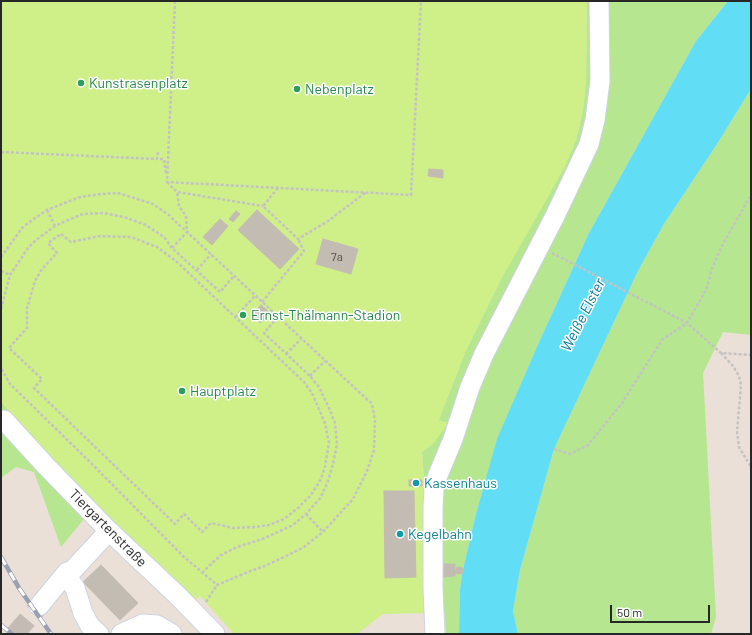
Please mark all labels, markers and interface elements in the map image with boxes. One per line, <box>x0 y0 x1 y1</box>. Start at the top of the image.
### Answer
place label: Kunstrasenplatz <box>89 75 188 91</box>
marker: Kunstrasenplatz <box>76 78 86 88</box>
place label: Nebenplatz <box>305 81 374 97</box>
marker: Nebenplatz <box>292 84 302 94</box>
house number: 7a <box>331 250 343 264</box>
water label: Weiße Elster <box>557 275 609 355</box>
place label: Ernst-Thälmann-Stadion <box>251 307 400 323</box>
marker: Ernst-Thälmann-Stadion <box>238 310 248 320</box>
place label: Hauptplatz <box>190 383 256 399</box>
marker: Hauptplatz <box>177 386 187 396</box>
place label: Kassenhaus <box>424 475 497 491</box>
marker: Kassenhaus <box>411 478 421 488</box>
street label: Tiergartenstraße <box>66 486 150 570</box>
place label: Kegelbahn <box>408 526 472 542</box>
marker: Kegelbahn <box>395 529 405 539</box>
scale bar <box>612 597 712 623</box>
text: 50 m <box>617 605 642 619</box>

